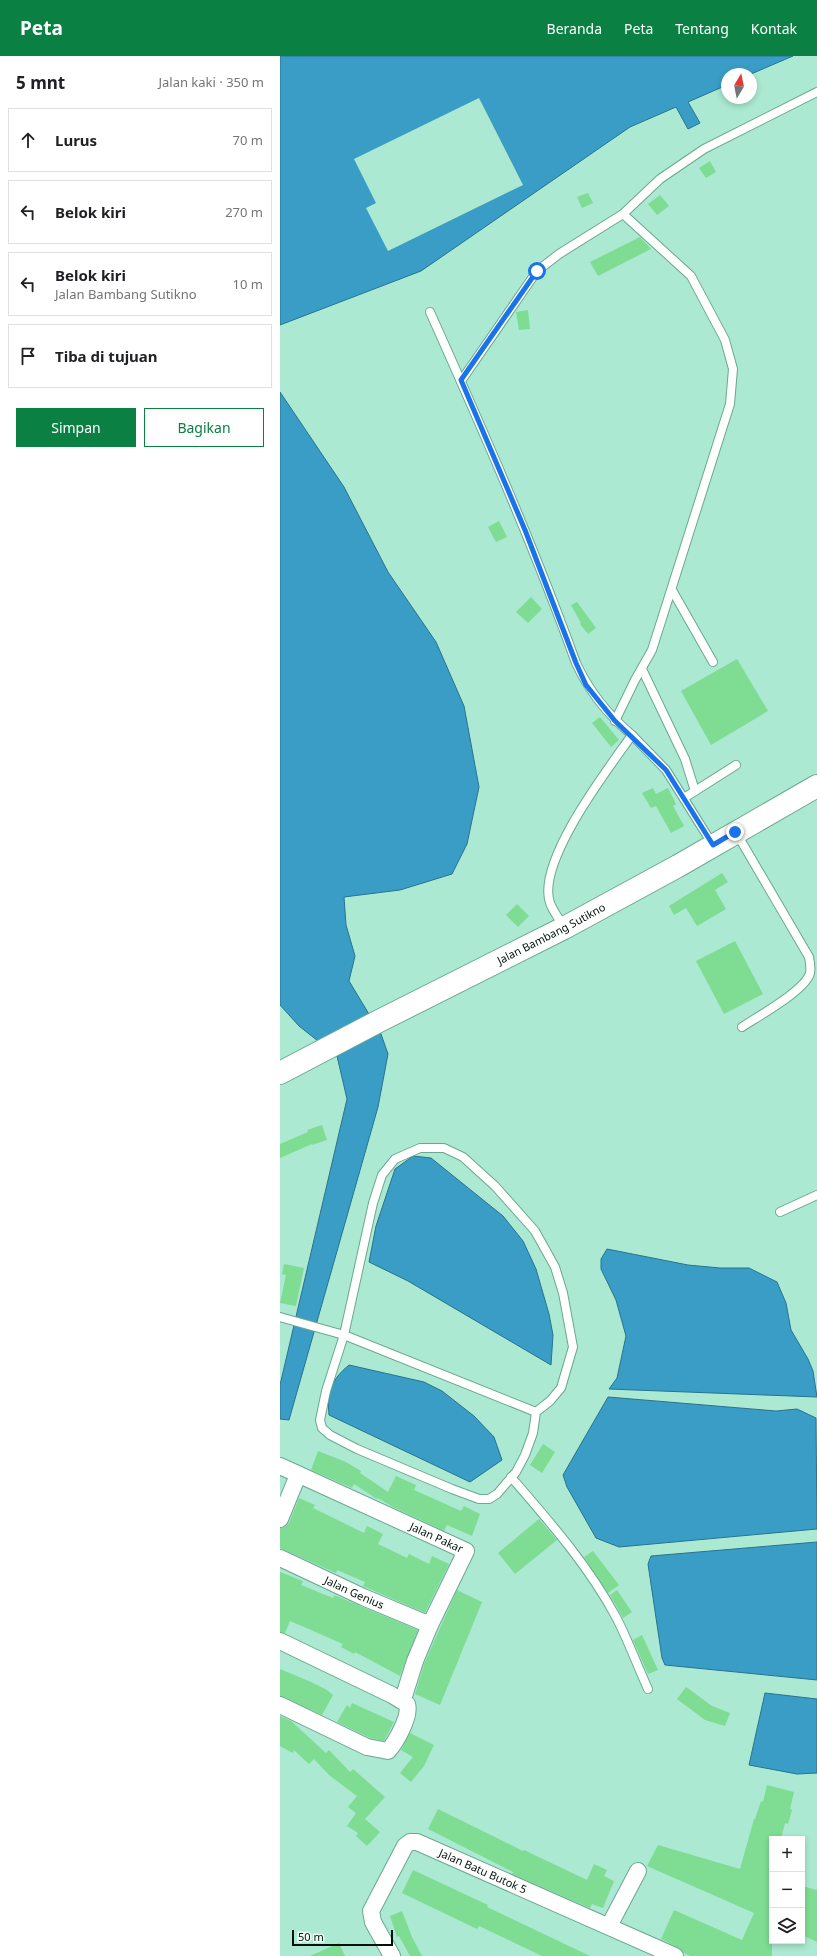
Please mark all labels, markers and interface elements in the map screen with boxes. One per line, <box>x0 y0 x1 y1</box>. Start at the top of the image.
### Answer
text: Peta <box>20 15 63 41</box>
text: Beranda <box>547 19 602 38</box>
text: Peta <box>624 19 653 38</box>
text: Tentang <box>675 19 729 38</box>
text: Kontak <box>751 19 797 38</box>
north arrow <box>721 68 757 104</box>
text: 5 mnt <box>16 71 65 94</box>
text: Jalan kaki · 350 m <box>158 73 264 91</box>
icon: ahead <box>17 129 39 151</box>
text: Lurus <box>55 130 97 150</box>
text: 70 m <box>233 131 263 149</box>
icon: left <box>17 201 39 223</box>
text: Belok kiri <box>55 202 126 222</box>
text: 270 m <box>225 203 263 221</box>
route start <box>528 262 546 280</box>
text: Belok kiri <box>55 265 126 285</box>
icon: left <box>17 273 39 295</box>
text: 10 m <box>233 275 263 293</box>
text: Jalan Bambang Sutikno <box>55 285 197 303</box>
icon: arrive <box>17 345 39 367</box>
text: Tiba di tujuan <box>55 346 158 366</box>
button: Simpan <box>16 408 136 447</box>
button: Bagikan <box>144 408 264 447</box>
route end <box>726 823 744 841</box>
street label: Jalan Bambang Sutikno <box>494 899 608 968</box>
street label: Jalan Pakar <box>407 1518 466 1556</box>
street label: Jalan Genius <box>321 1572 387 1612</box>
map controls <box>769 1836 805 1944</box>
button: + <box>769 1836 805 1872</box>
street label: Jalan Batu Butok 5 <box>436 1844 529 1897</box>
button: − <box>769 1872 805 1908</box>
button: layers <box>769 1908 805 1944</box>
scale bar <box>292 1928 393 1947</box>
text: 50 m <box>298 1929 324 1944</box>

